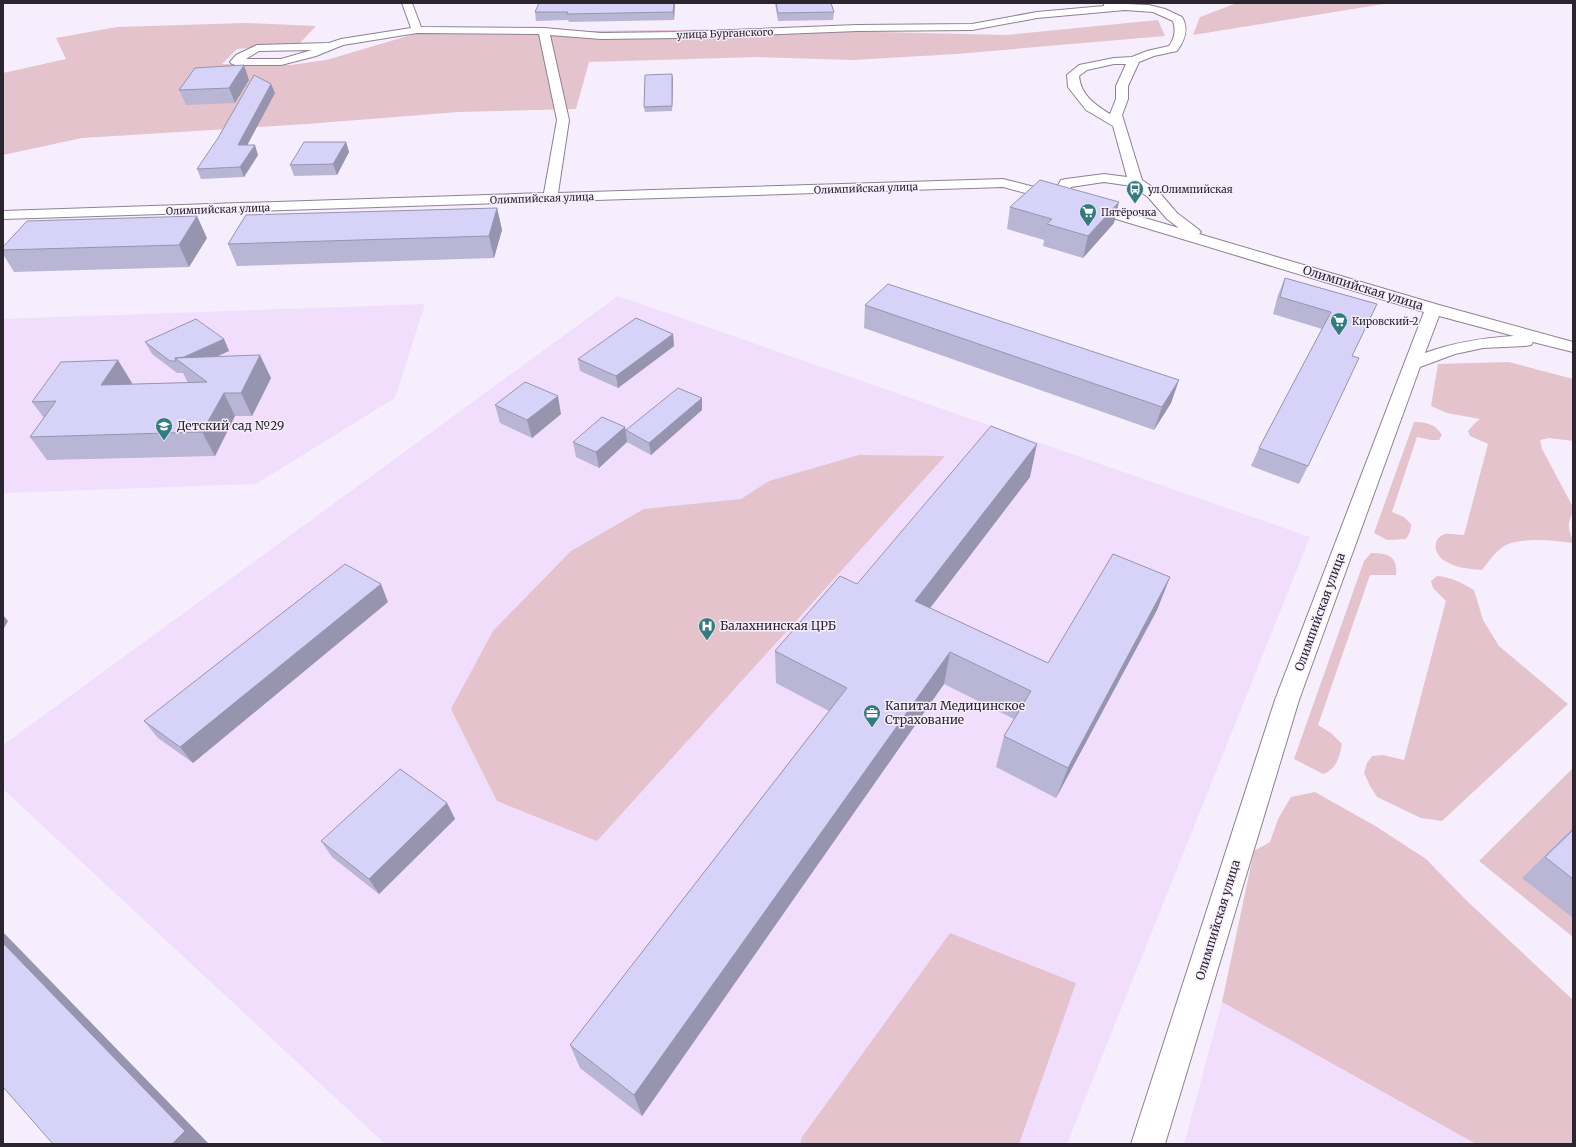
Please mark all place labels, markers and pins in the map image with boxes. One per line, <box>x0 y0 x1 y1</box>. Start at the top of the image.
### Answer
bus stop icon: ул.Олимпийская <box>1125 179 1145 204</box>
place label: ул.Олимпийская <box>1148 183 1233 196</box>
supermarket icon: Пятёрочка <box>1078 202 1098 227</box>
place label: Пятёрочка <box>1101 206 1157 219</box>
supermarket icon: Кировский-2 <box>1329 311 1349 336</box>
place label: Кировский-2 <box>1352 315 1419 328</box>
school or university icon: Детский сад №29 <box>154 416 174 441</box>
place label: Детский сад №29 <box>177 418 284 433</box>
hospital icon: Балахнинская ЦРБ <box>697 616 717 641</box>
place label: Балахнинская ЦРБ <box>720 618 836 633</box>
place label: Капитал Медицинское Страхование <box>885 698 1025 727</box>
office icon: Капитал Медицинское Страхование <box>862 703 882 728</box>

